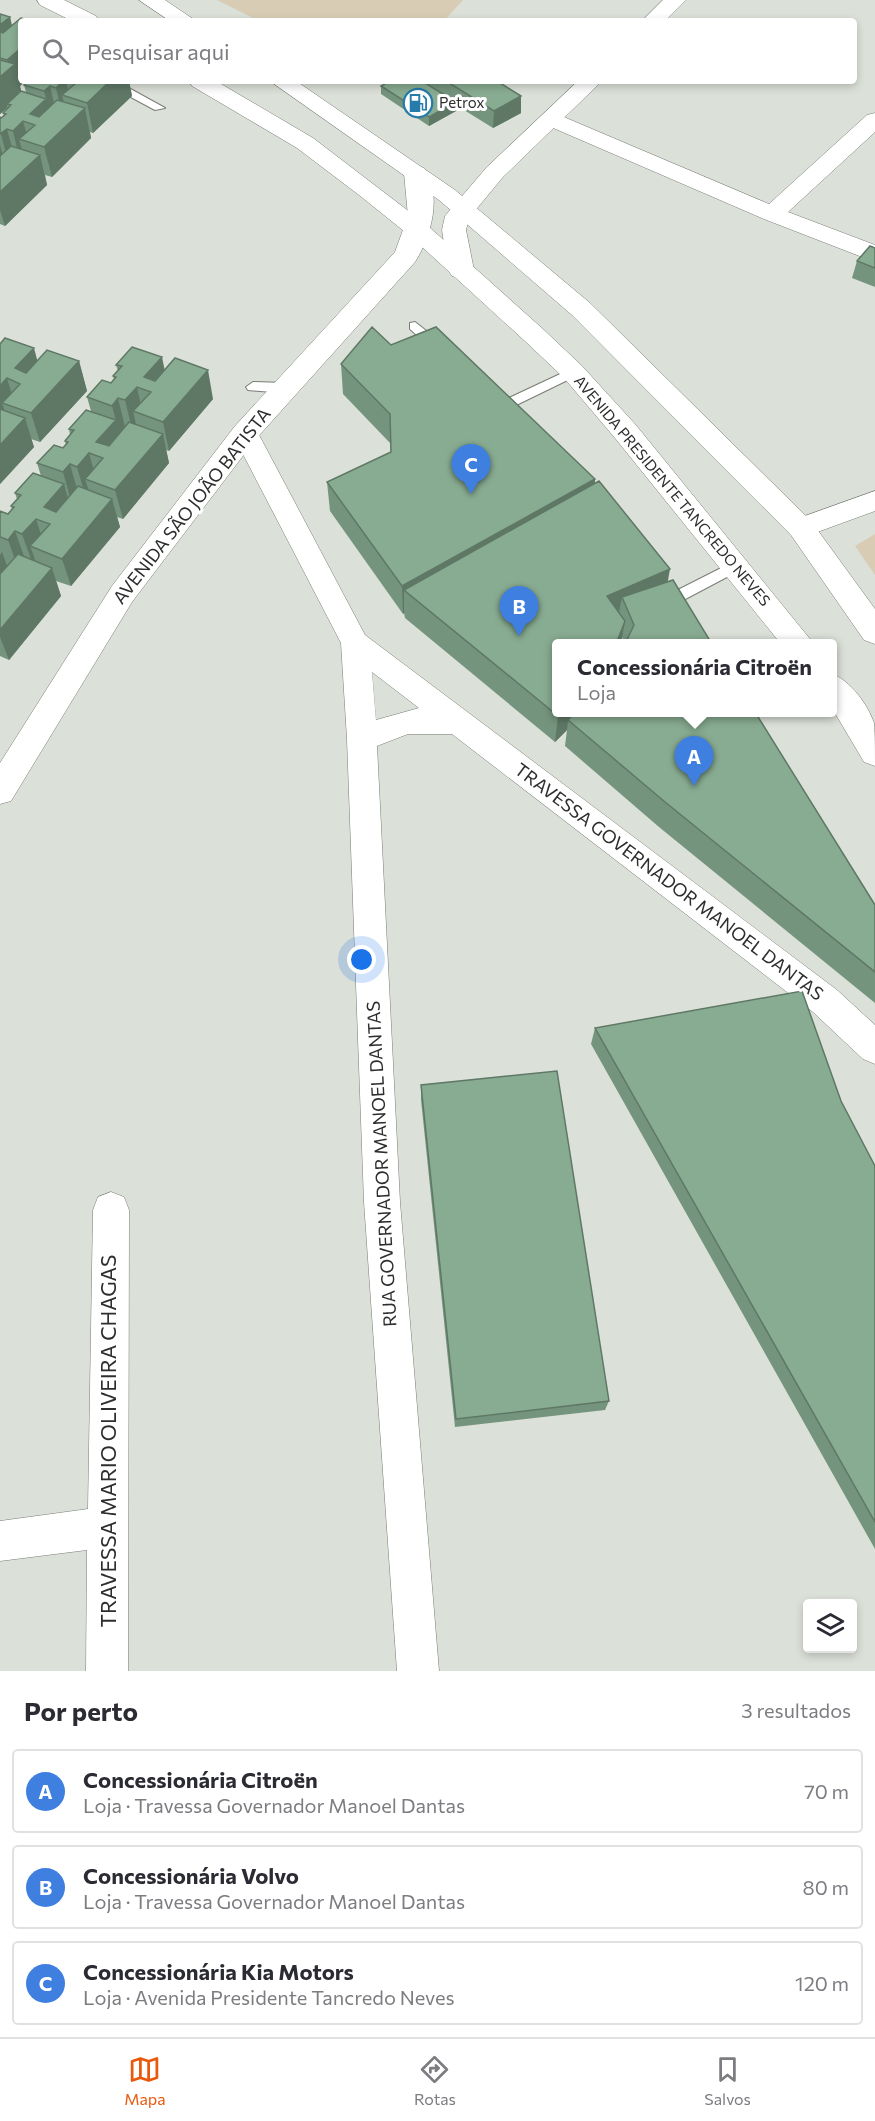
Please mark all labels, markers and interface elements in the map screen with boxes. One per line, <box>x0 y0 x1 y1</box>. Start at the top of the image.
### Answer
search box <box>18 18 857 84</box>
icon: search <box>39 35 72 68</box>
text: Pesquisar aqui <box>87 38 230 65</box>
fuel station icon: Petrox <box>402 87 434 119</box>
place label: Petrox <box>439 93 484 111</box>
street label: AVENIDA PRESIDENTE TANCREDO NEVES <box>571 371 775 609</box>
street label: AVENIDA SÃO JOÃO BATISTA <box>108 403 275 608</box>
pin: C <box>452 444 490 494</box>
pin: B <box>500 586 538 636</box>
popup <box>552 639 837 717</box>
text: Concessionária Citroën <box>577 653 812 680</box>
text: Loja <box>577 680 616 704</box>
pin: A <box>674 736 714 786</box>
street label: TRAVESSA GOVERNADOR MANOEL DANTAS <box>511 758 828 1005</box>
your location <box>347 945 376 974</box>
street label: RUA GOVERNADOR MANOEL DANTAS <box>361 1001 401 1328</box>
street label: TRAVESSA MARIO OLIVEIRA CHAGAS <box>95 1255 120 1627</box>
map controls <box>803 1599 857 1653</box>
button: layers <box>803 1599 857 1653</box>
text: Por perto <box>24 1695 138 1726</box>
text: 3 resultados <box>741 1698 851 1722</box>
text: Concessionária Citroën <box>83 1766 318 1793</box>
text: A <box>38 1779 53 1803</box>
text: 70 m <box>804 1779 849 1803</box>
text: Loja · Travessa Governador Manoel Dantas <box>83 1793 465 1817</box>
text: Concessionária Volvo <box>83 1862 299 1889</box>
text: B <box>39 1875 52 1899</box>
text: 80 m <box>803 1875 849 1899</box>
text: Loja · Travessa Governador Manoel Dantas <box>83 1889 465 1913</box>
text: Concessionária Kia Motors <box>83 1958 354 1985</box>
text: C <box>39 1971 52 1995</box>
text: 120 m <box>795 1971 849 1995</box>
text: Loja · Avenida Presidente Tancredo Neves <box>83 1985 455 2009</box>
tab: Mapa <box>124 2053 166 2108</box>
tab: Rotas <box>414 2053 456 2108</box>
tab: Salvos <box>704 2053 751 2108</box>

